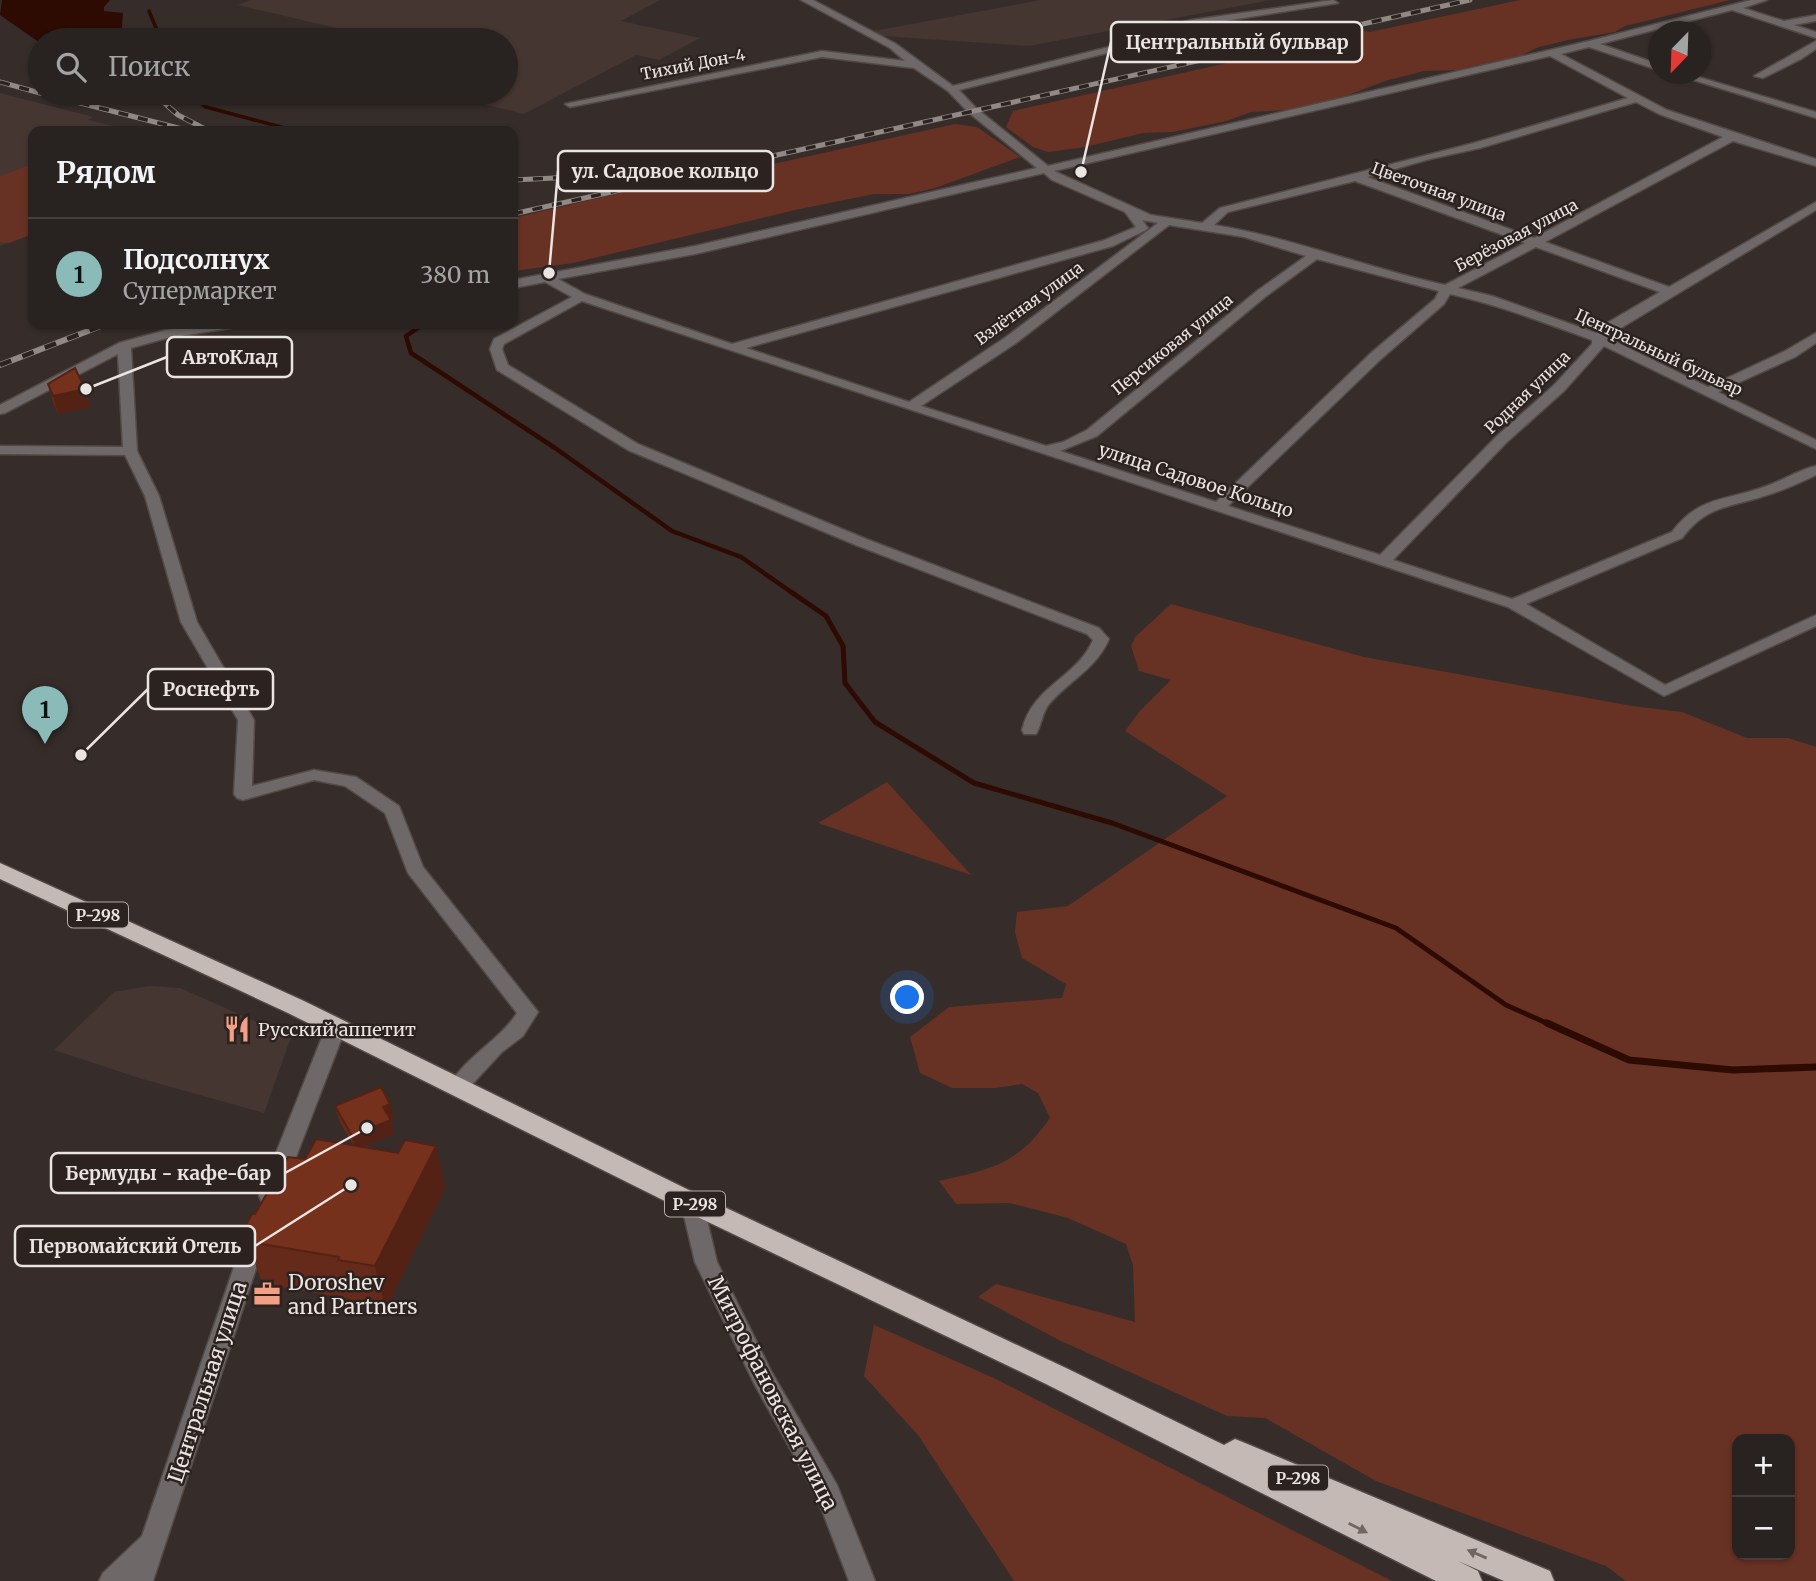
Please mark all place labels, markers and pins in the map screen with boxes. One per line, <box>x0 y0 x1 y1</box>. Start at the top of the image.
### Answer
callout: Центральный бульвар <box>1111 22 1362 62</box>
callout: ул. Садовое кольцо <box>558 151 773 191</box>
callout: АвтоКлад <box>167 337 292 377</box>
callout: Роснефть <box>148 669 273 709</box>
pin: 1 <box>22 686 68 744</box>
restaurant icon: Русский аппетит <box>222 1014 252 1044</box>
place label: Русский аппетит <box>258 1018 416 1041</box>
callout: Бермуды - кафе-бар <box>51 1153 285 1193</box>
callout: Первомайский Отель <box>15 1226 255 1266</box>
place label: Doroshev and Partners <box>288 1269 418 1320</box>
office icon: Doroshev and Partners <box>252 1279 282 1309</box>

